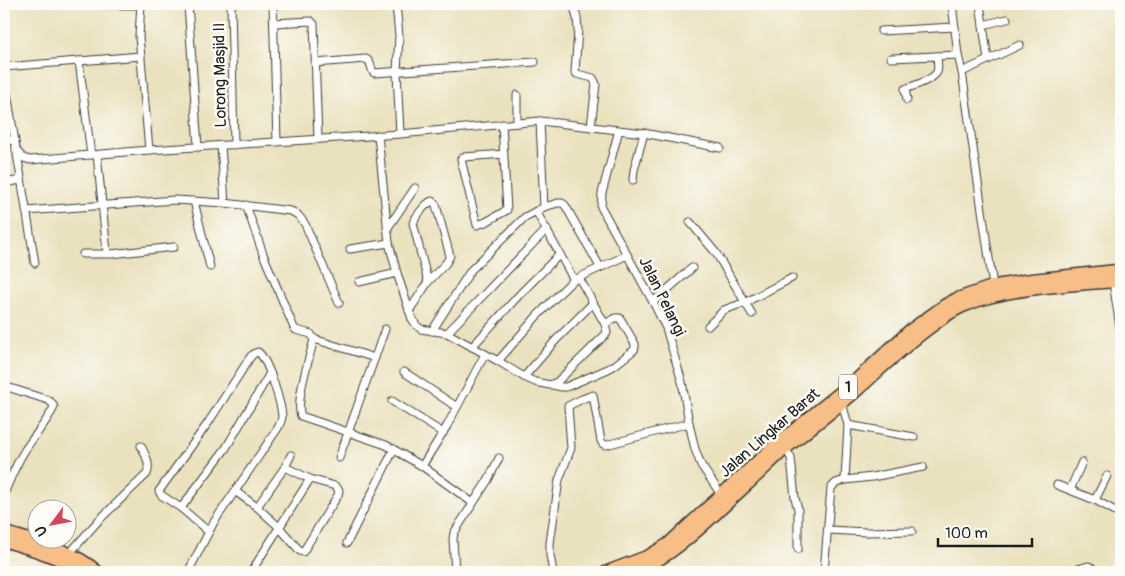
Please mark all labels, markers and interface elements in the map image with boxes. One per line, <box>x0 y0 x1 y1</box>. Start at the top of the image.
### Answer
street label: Lorong Masjid II <box>209 22 231 128</box>
street label: Jalan Pelangi <box>634 253 690 340</box>
road number: 1 <box>839 374 857 400</box>
street label: Jalan Lingkar Barat <box>715 383 824 482</box>
north arrow <box>28 498 78 548</box>
scale bar <box>938 516 1031 548</box>
text: U <box>32 522 51 539</box>
text: 100 m <box>945 524 988 543</box>

